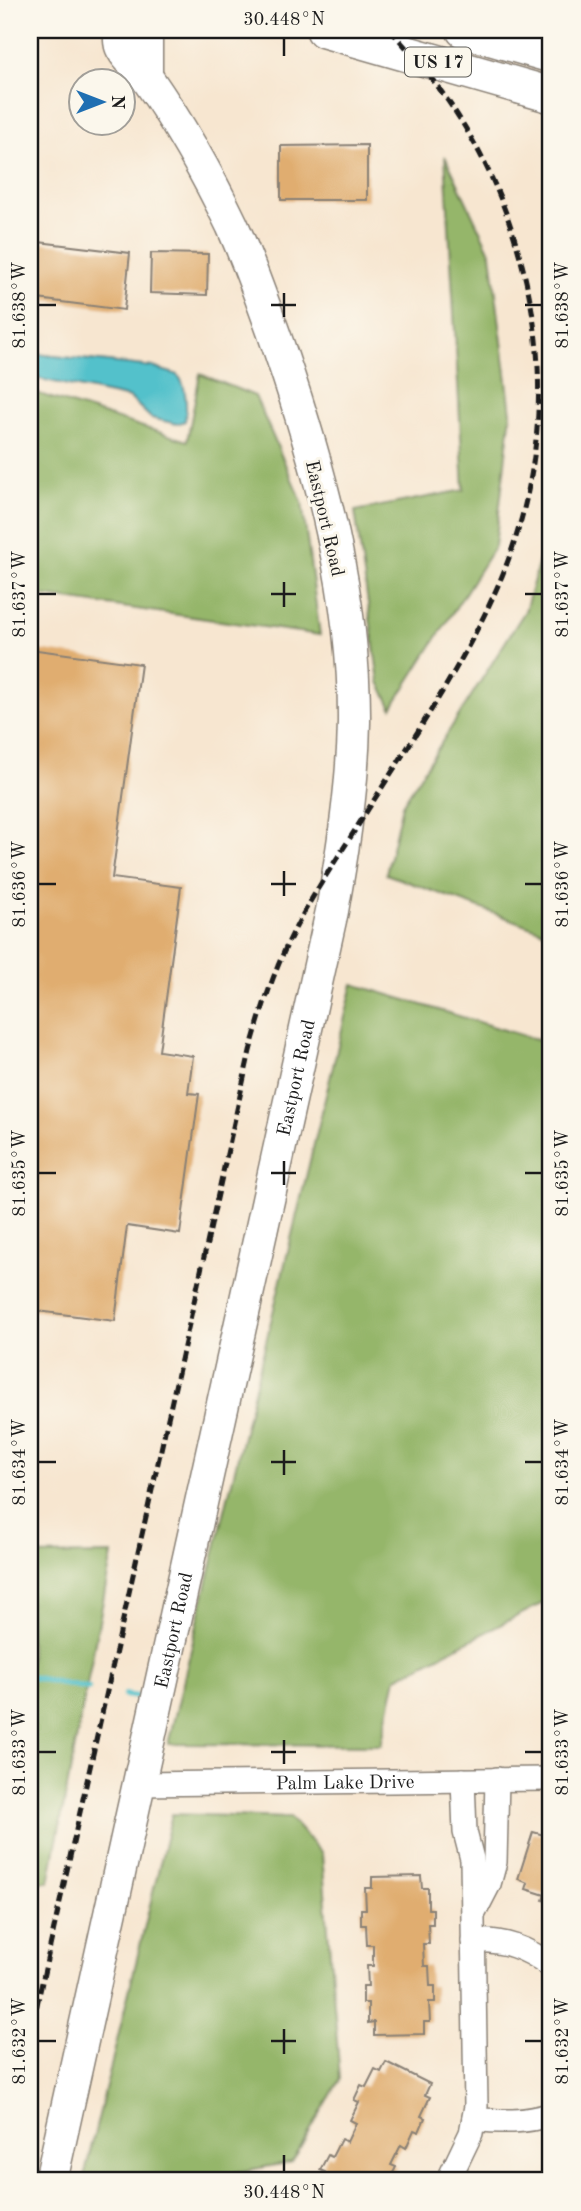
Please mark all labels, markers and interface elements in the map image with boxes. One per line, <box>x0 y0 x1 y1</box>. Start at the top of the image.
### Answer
text: 30.448°N <box>243 11 325 29</box>
road number: US 17 <box>405 48 471 76</box>
north arrow <box>66 66 136 136</box>
text: N <box>107 95 126 110</box>
text: 81.638°W <box>11 262 29 348</box>
text: 81.638°W <box>554 262 572 348</box>
street label: Eastport Road <box>301 459 346 579</box>
text: 81.637°W <box>11 551 29 637</box>
text: 81.637°W <box>554 551 572 637</box>
text: 81.636°W <box>11 841 29 927</box>
text: 81.636°W <box>554 841 572 927</box>
street label: Eastport Road <box>275 1018 320 1138</box>
text: 81.635°W <box>11 1130 29 1216</box>
text: 81.635°W <box>554 1130 572 1216</box>
text: 81.634°W <box>11 1419 29 1505</box>
text: 81.634°W <box>554 1419 572 1505</box>
street label: Eastport Road <box>153 1571 197 1691</box>
text: 81.633°W <box>11 1709 29 1795</box>
text: 81.633°W <box>554 1709 572 1795</box>
street label: Palm Lake Drive <box>275 1774 415 1794</box>
text: 81.632°W <box>11 1998 29 2084</box>
text: 81.632°W <box>554 1998 572 2084</box>
text: 30.448°N <box>243 2184 325 2202</box>

